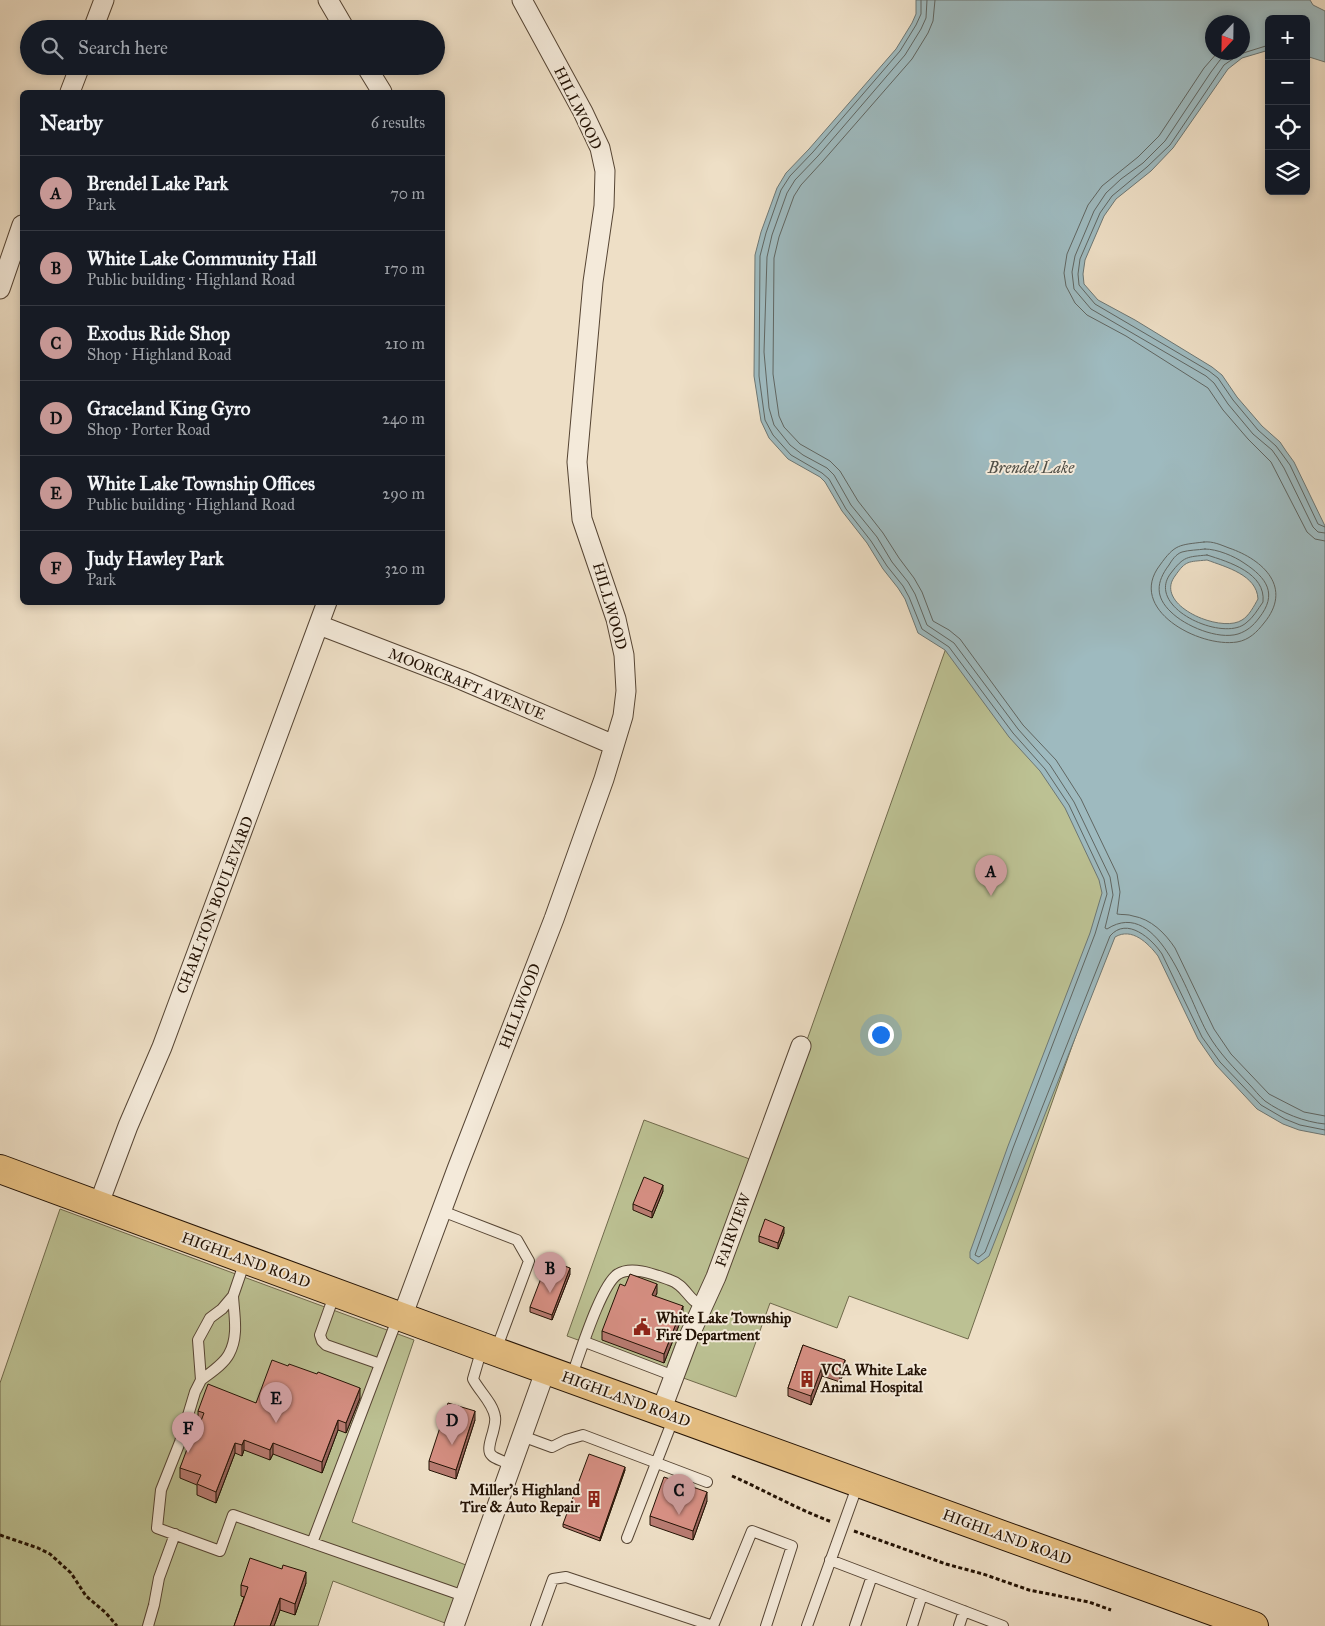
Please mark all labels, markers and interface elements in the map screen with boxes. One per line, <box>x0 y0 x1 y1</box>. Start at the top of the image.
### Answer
north arrow <box>1205 15 1250 60</box>
map controls <box>1265 15 1310 195</box>
button: + <box>1265 15 1310 60</box>
search box <box>20 20 445 75</box>
icon: search <box>38 34 66 62</box>
text: Search here <box>78 36 168 59</box>
button: − <box>1265 60 1310 105</box>
street label: HILLWOOD <box>550 64 606 152</box>
button: locate <box>1265 105 1310 150</box>
text: Nearby <box>40 110 103 136</box>
text: 6 results <box>371 113 425 132</box>
button: layers <box>1265 150 1310 195</box>
text: Brendel Lake Park <box>87 172 228 195</box>
text: A <box>51 184 61 203</box>
text: 70 m <box>390 184 425 203</box>
text: Park <box>87 195 116 214</box>
text: White Lake Community Hall <box>87 247 317 270</box>
text: B <box>51 259 61 278</box>
text: 170 m <box>384 259 425 278</box>
text: Public building · Highland Road <box>87 270 295 289</box>
text: Exodus Ride Shop <box>87 322 230 345</box>
text: C <box>51 334 61 353</box>
text: 210 m <box>385 334 425 353</box>
text: Shop · Highland Road <box>87 345 232 364</box>
text: Graceland King Gyro <box>87 397 251 420</box>
text: D <box>50 409 62 428</box>
text: 240 m <box>382 409 425 428</box>
text: Shop · Porter Road <box>87 420 210 439</box>
water label: Brendel Lake <box>987 458 1075 477</box>
text: White Lake Township Offices <box>87 472 315 495</box>
text: E <box>50 484 62 503</box>
text: 290 m <box>382 484 425 503</box>
text: Public building · Highland Road <box>87 495 295 514</box>
text: Judy Hawley Park <box>87 547 224 570</box>
text: F <box>51 559 61 578</box>
text: 320 m <box>385 559 425 578</box>
street label: HILLWOOD <box>589 560 631 652</box>
text: Park <box>87 570 116 589</box>
street label: MOORCRAFT AVENUE <box>386 644 548 724</box>
street label: CHARLTON BOULEVARD <box>173 814 257 996</box>
pin: A <box>975 855 1007 896</box>
street label: HILLWOOD <box>496 961 545 1051</box>
your location <box>868 1022 894 1048</box>
street label: FAIRVIEW <box>711 1190 755 1269</box>
street label: HIGHLAND ROAD <box>179 1228 313 1292</box>
pin: B <box>534 1252 566 1293</box>
place label: White Lake Township Fire Department <box>656 1309 792 1345</box>
public building icon: White Lake Township Fire Department <box>632 1317 652 1337</box>
place label: VCA White Lake Animal Hospital <box>820 1361 928 1397</box>
street label: HIGHLAND ROAD <box>559 1367 693 1431</box>
building icon: VCA White Lake Animal Hospital <box>797 1369 817 1389</box>
pin: E <box>260 1382 292 1423</box>
pin: D <box>436 1404 468 1445</box>
pin: F <box>172 1412 204 1453</box>
pin: C <box>663 1474 695 1515</box>
place label: Miller's Highland Tire & Auto Repair <box>459 1481 580 1517</box>
building icon: Miller's Highland Tire & Auto Repair <box>584 1489 604 1509</box>
street label: HIGHLAND ROAD <box>940 1505 1074 1569</box>

